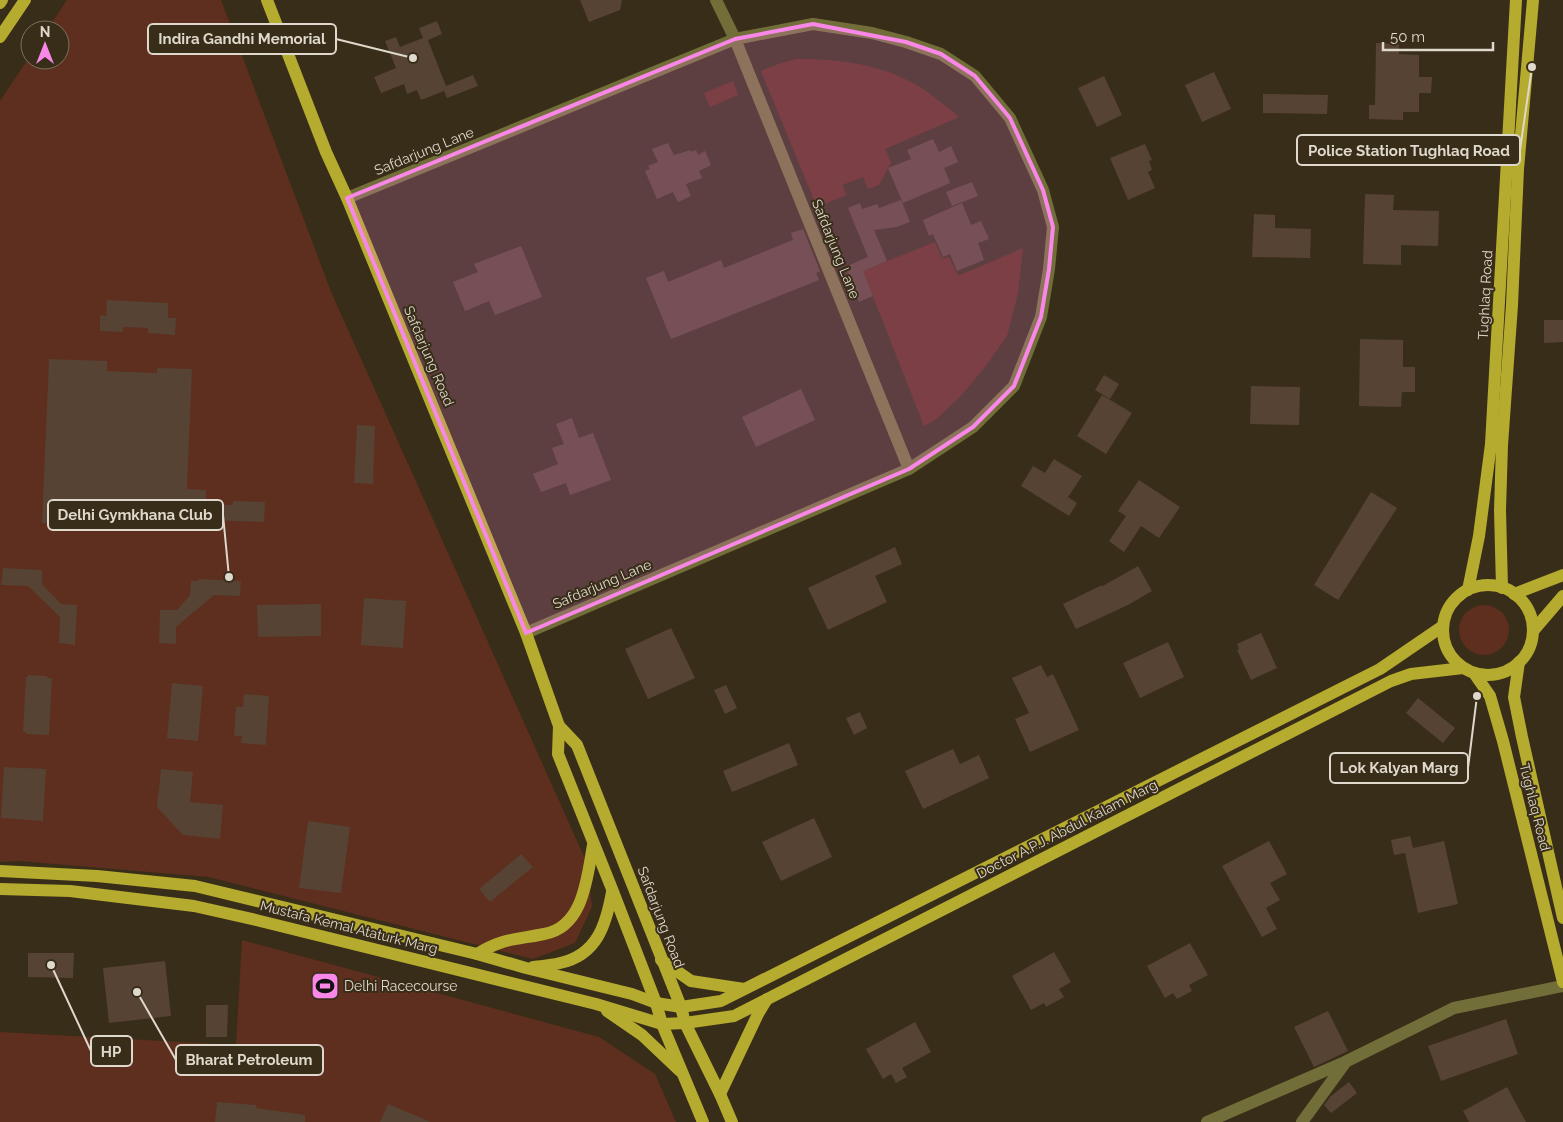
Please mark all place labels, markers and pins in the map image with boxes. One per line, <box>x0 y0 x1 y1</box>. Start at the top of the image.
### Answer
callout: Indira Gandhi Memorial <box>148 24 336 54</box>
callout: Police Station Tughlaq Road <box>1297 135 1520 165</box>
callout: Delhi Gymkhana Club <box>48 500 223 530</box>
callout: Lok Kalyan Marg <box>1330 753 1468 783</box>
sports icon: Delhi Racecourse <box>310 971 340 1001</box>
place label: Delhi Racecourse <box>344 978 457 994</box>
callout: HP <box>91 1036 132 1066</box>
callout: Bharat Petroleum <box>176 1045 323 1075</box>

